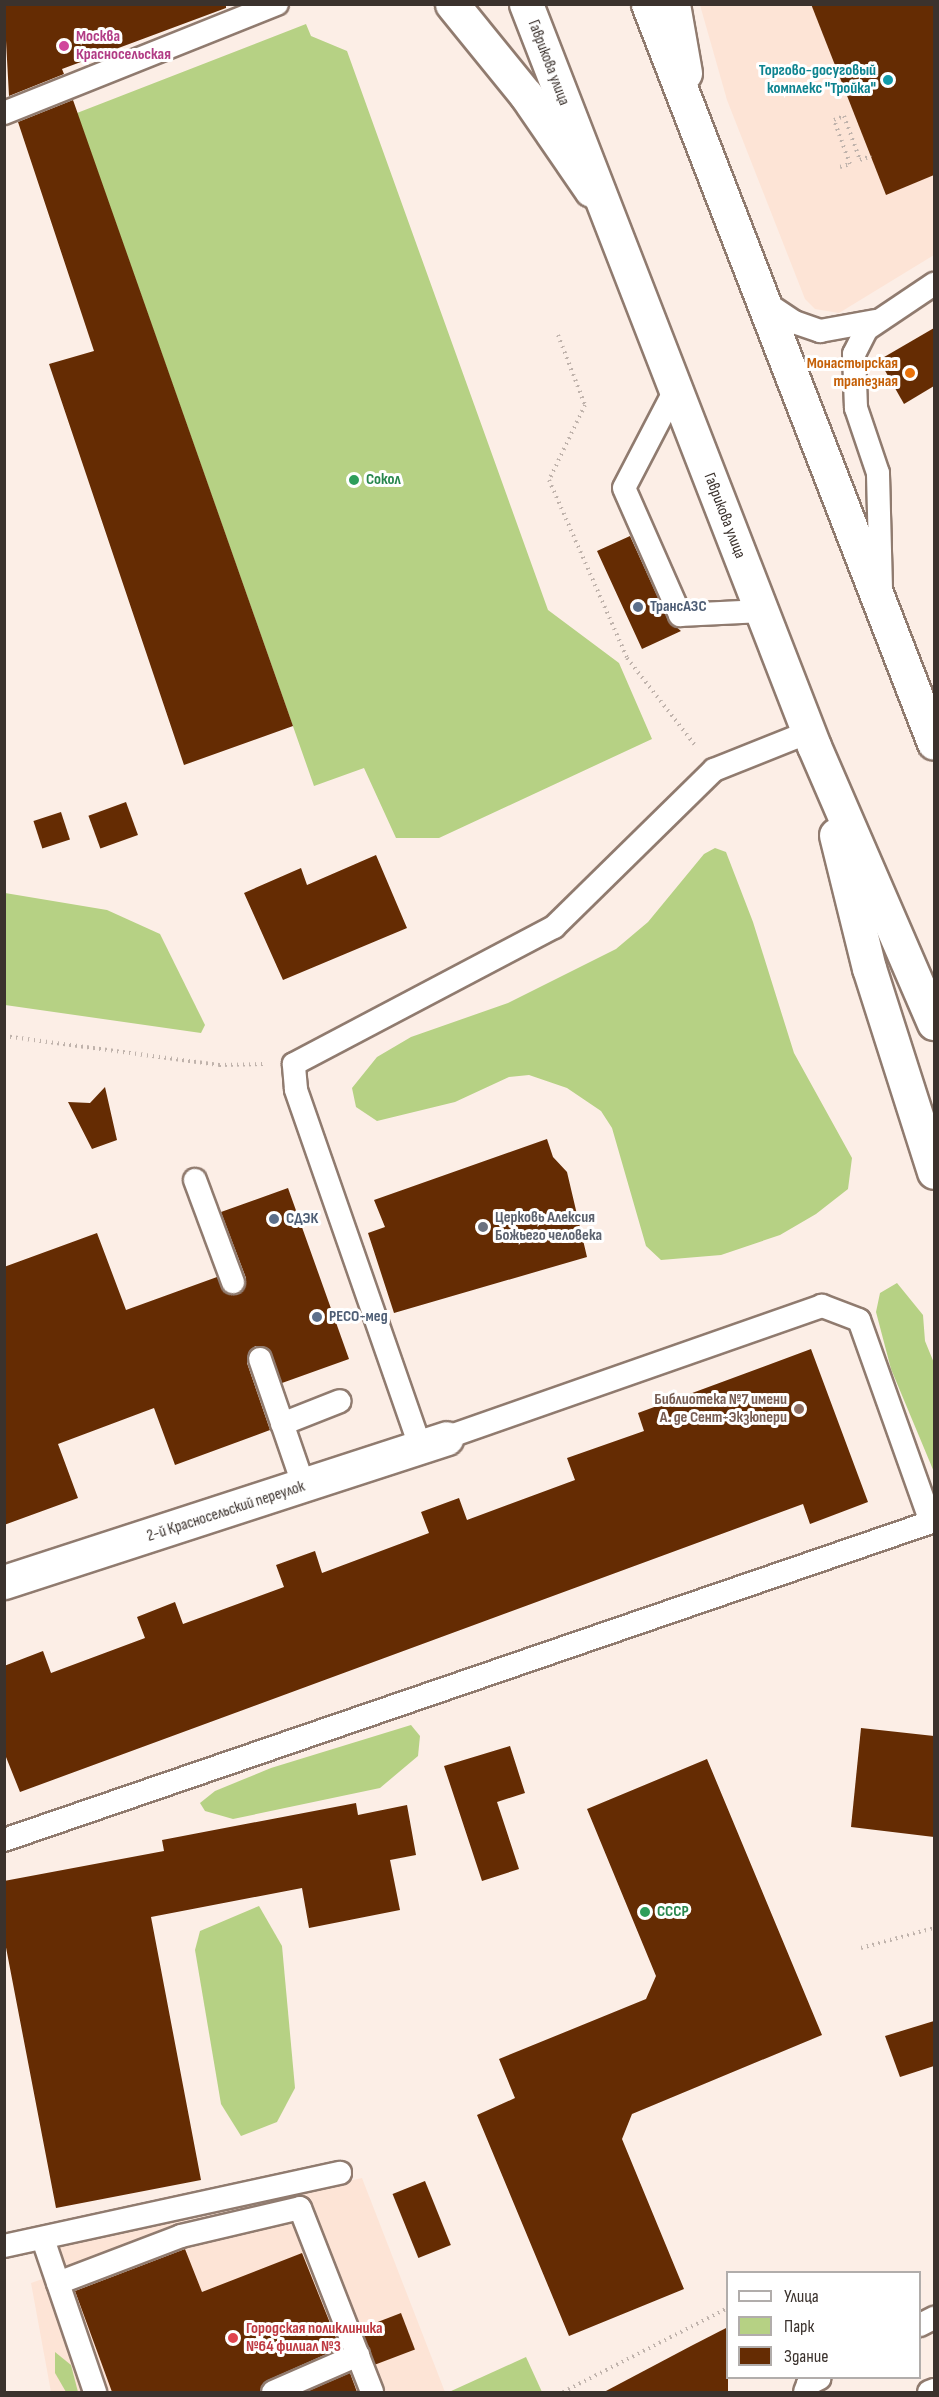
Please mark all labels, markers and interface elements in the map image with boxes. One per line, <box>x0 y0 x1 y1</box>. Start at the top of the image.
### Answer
street label: Гаврикова улица <box>523 18 573 108</box>
place label: Москва Красносельская <box>76 27 171 65</box>
marker: Москва Красносельская <box>57 39 71 53</box>
place label: Торгово-досуговый комплекс "Тройка" <box>759 61 876 99</box>
marker: Торгово-досуговый комплекс "Тройка" <box>881 73 895 87</box>
place label: Монастырская трапезная <box>807 354 898 392</box>
marker: Монастырская трапезная <box>903 366 917 380</box>
place label: Сокол <box>366 470 401 490</box>
street label: Гаврикова улица <box>699 471 749 561</box>
marker: Сокол <box>347 473 361 487</box>
place label: ТрансАЗС <box>650 597 707 617</box>
marker: ТрансАЗС <box>631 600 645 614</box>
place label: Церковь Алексия Божьего человека <box>495 1208 602 1246</box>
place label: СДЭК <box>286 1209 318 1229</box>
marker: СДЭК <box>267 1212 281 1226</box>
marker: Церковь Алексия Божьего человека <box>476 1220 490 1234</box>
place label: РЕСО-мед <box>329 1307 388 1327</box>
marker: РЕСО-мед <box>310 1310 324 1324</box>
place label: Библиотека №7 имени А. де Сент-Экзюпери <box>654 1390 787 1428</box>
marker: Библиотека №7 имени А. де Сент-Экзюпери <box>792 1402 806 1416</box>
street label: 2-й Красносельский переулок <box>145 1477 307 1547</box>
place label: СССР <box>657 1902 689 1922</box>
marker: СССР <box>638 1905 652 1919</box>
legend <box>726 2271 921 2379</box>
text: Улица <box>784 2286 819 2307</box>
text: Парк <box>784 2316 814 2337</box>
place label: Городская поликлиника №64 филиал №3 <box>246 2319 383 2357</box>
marker: Городская поликлиника №64 филиал №3 <box>224 2329 242 2347</box>
text: Здание <box>784 2346 829 2367</box>

